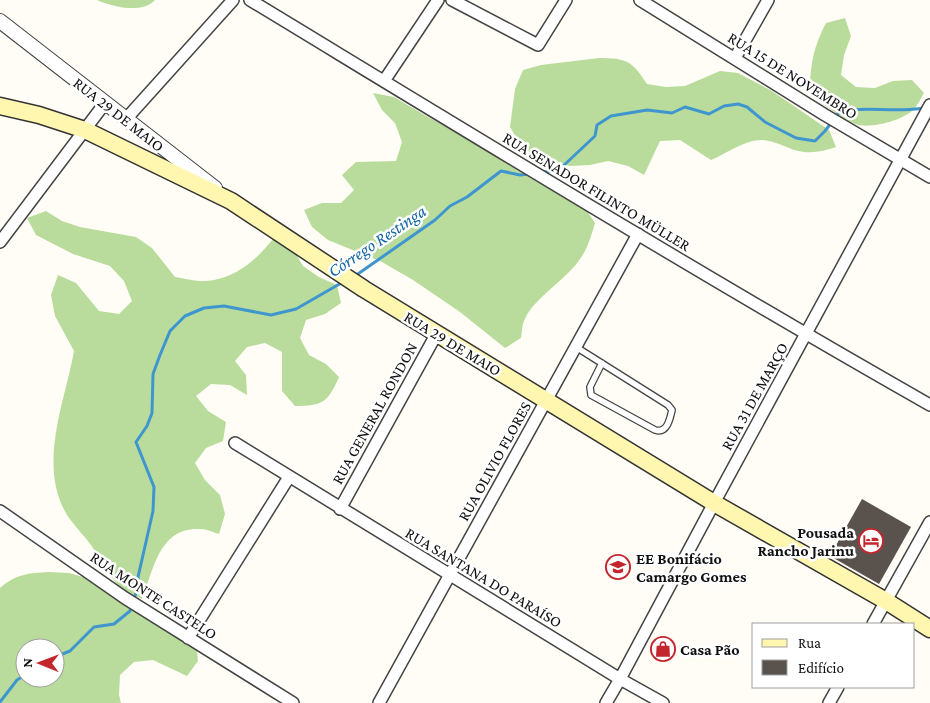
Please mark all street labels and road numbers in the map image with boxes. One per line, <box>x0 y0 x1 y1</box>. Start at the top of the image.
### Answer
street label: RUA 15 DE NOVEMBRO <box>725 29 861 122</box>
street label: RUA 29 DE MAIO <box>70 74 167 155</box>
street label: RUA SENADOR FILINTO MÜLLER <box>500 129 694 254</box>
street label: RUA 29 DE MAIO <box>401 308 504 379</box>
street label: RUA GENERAL RONDON <box>328 339 420 487</box>
street label: RUA 31 DE MARÇO <box>718 340 792 453</box>
street label: RUA OLIVIO FLORES <box>455 399 534 524</box>
street label: RUA SANTANA DO PARAÍSO <box>403 524 565 631</box>
street label: RUA MONTE CASTELO <box>87 548 220 643</box>

